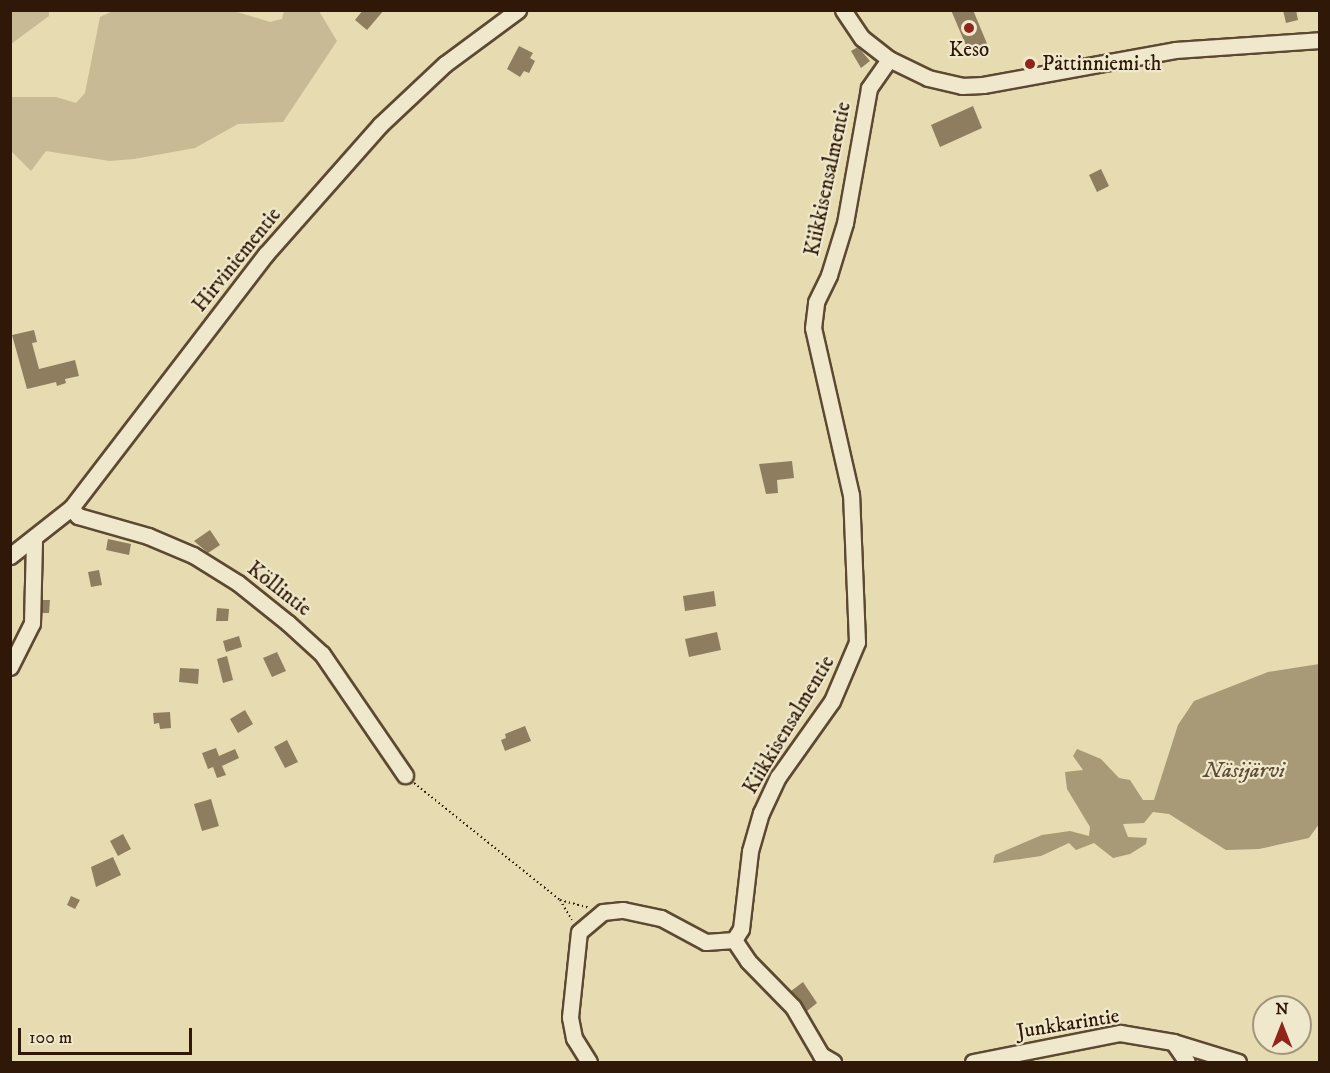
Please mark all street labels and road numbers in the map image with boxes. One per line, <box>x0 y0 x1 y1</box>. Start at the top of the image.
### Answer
street label: Kiikkisensalmentie <box>799 100 857 258</box>
street label: Hirviniementie <box>187 203 287 317</box>
street label: Köllintie <box>242 556 316 622</box>
street label: Kiikkisensalmentie <box>738 651 840 799</box>
street label: Junkkarintie <box>1015 1003 1121 1045</box>

